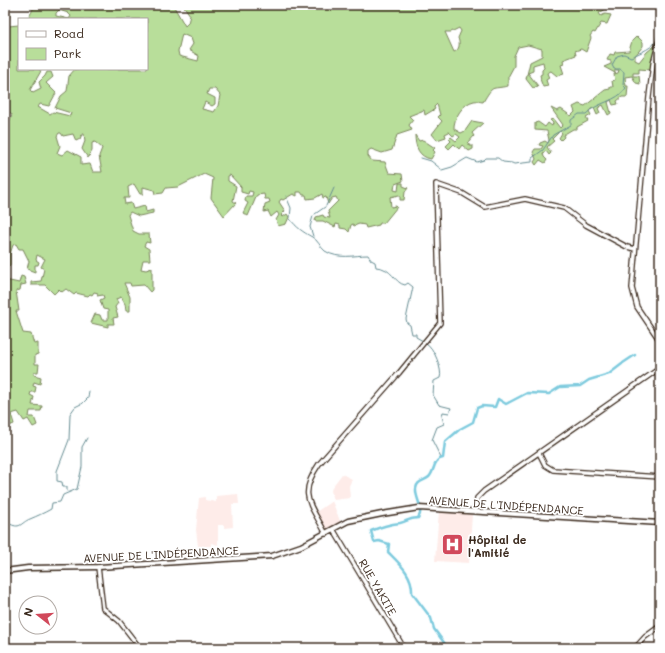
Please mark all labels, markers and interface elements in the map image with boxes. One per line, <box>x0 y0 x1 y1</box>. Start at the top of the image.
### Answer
legend <box>18 18 148 70</box>
text: Road <box>54 25 84 41</box>
text: Park <box>54 45 81 61</box>
street label: AVENUE DE L'INDÉPENDANCE <box>428 492 584 518</box>
hospital icon: Hôpital de l'Amitié <box>440 532 466 558</box>
place label: Hôpital de l'Amitié <box>468 532 527 560</box>
street label: AVENUE DE L'INDÉPENDANCE <box>83 542 239 566</box>
street label: RUE YAKITE <box>356 556 400 618</box>
north arrow <box>18 595 58 635</box>
text: N <box>20 606 36 618</box>

